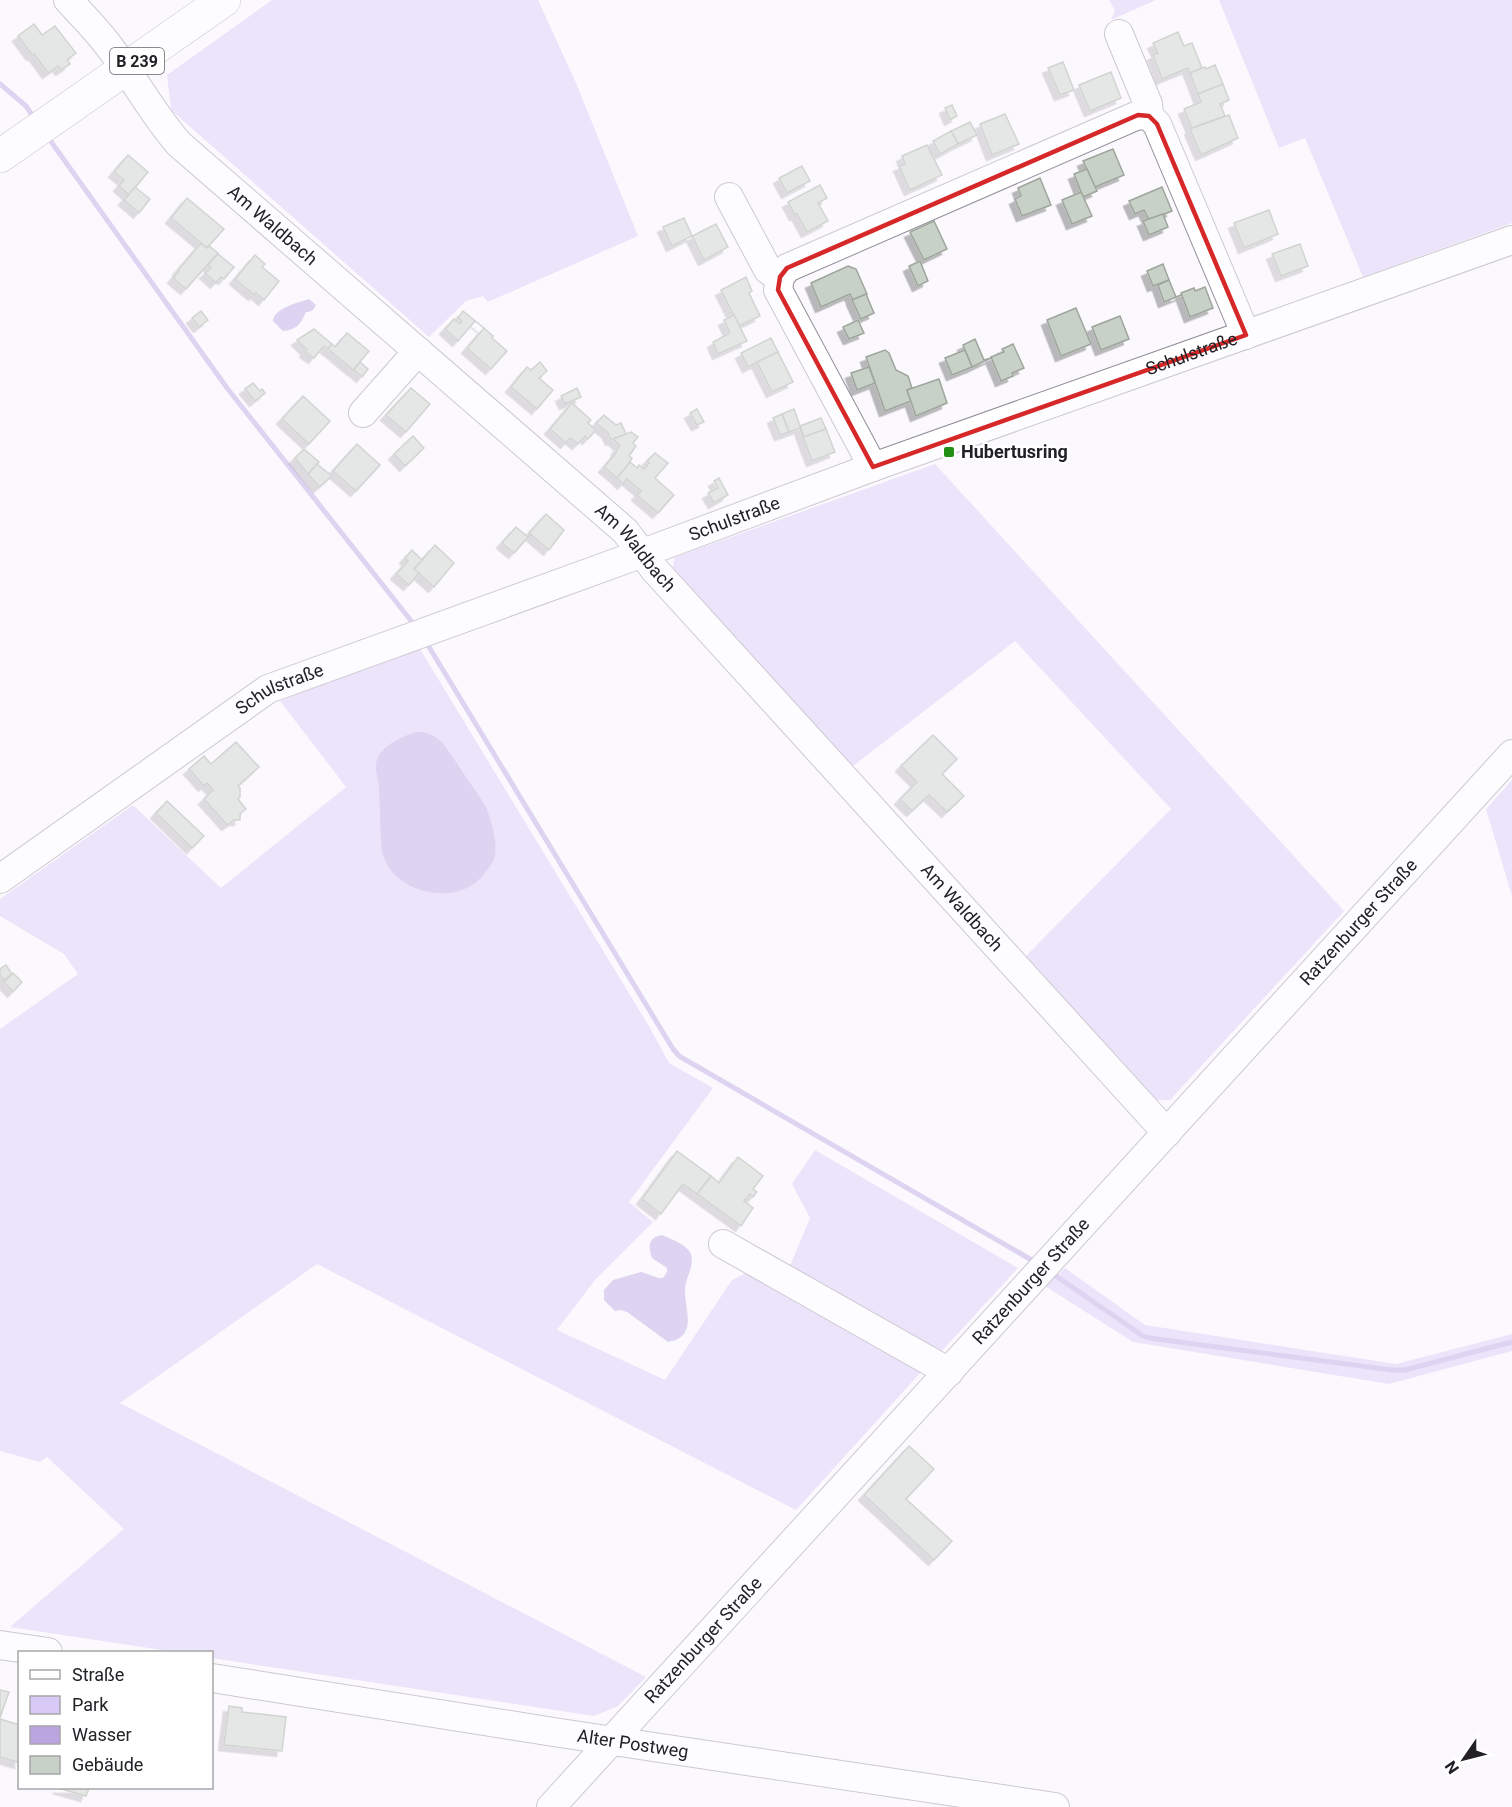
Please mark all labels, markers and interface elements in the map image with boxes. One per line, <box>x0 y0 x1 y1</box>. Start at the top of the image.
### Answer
road number: B 239 <box>110 48 164 74</box>
street label: Am Waldbach <box>224 180 322 269</box>
street label: Schulstraße <box>1143 328 1240 379</box>
place label: Hubertusring <box>961 441 1068 462</box>
marker: Hubertusring <box>942 445 956 459</box>
street label: Schulstraße <box>686 492 783 545</box>
street label: Am Waldbach <box>591 499 680 596</box>
street label: Schulstraße <box>231 659 326 719</box>
street label: Ratzenburger Straße <box>1295 854 1421 989</box>
street label: Am Waldbach <box>917 859 1007 955</box>
street label: Ratzenburger Straße <box>968 1213 1094 1348</box>
street label: Ratzenburger Straße <box>640 1572 766 1707</box>
legend <box>18 1651 213 1789</box>
text: Straße <box>72 1664 124 1685</box>
text: Park <box>72 1694 109 1715</box>
text: Wasser <box>72 1724 132 1745</box>
street label: Alter Postweg <box>576 1725 690 1762</box>
north arrow <box>1434 1729 1494 1789</box>
text: Gebäude <box>72 1754 143 1775</box>
text: N <box>1441 1757 1463 1777</box>

